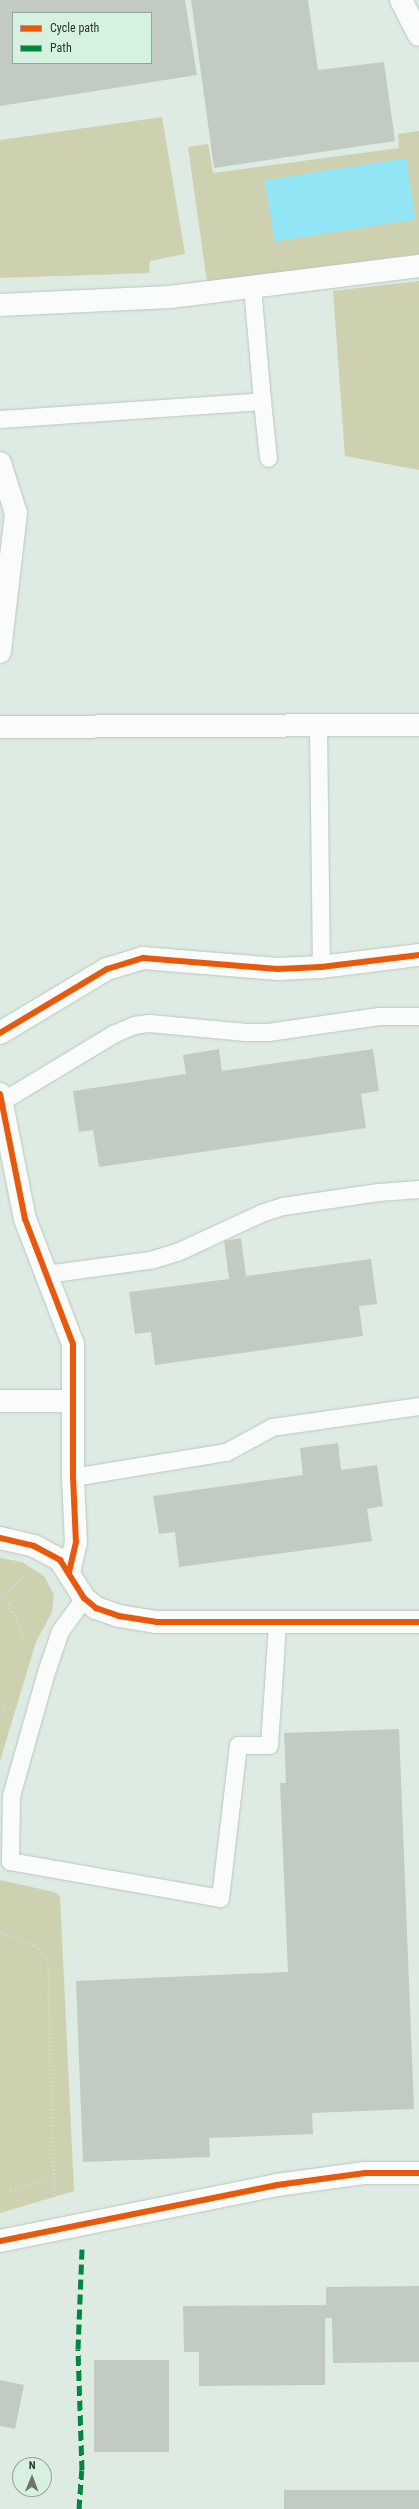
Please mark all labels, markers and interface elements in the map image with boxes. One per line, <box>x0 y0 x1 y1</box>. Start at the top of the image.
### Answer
legend <box>12 12 152 64</box>
text: Cycle path <box>50 21 99 35</box>
text: Path <box>50 41 72 55</box>
north arrow <box>12 2457 52 2497</box>
text: N <box>29 2459 36 2472</box>

